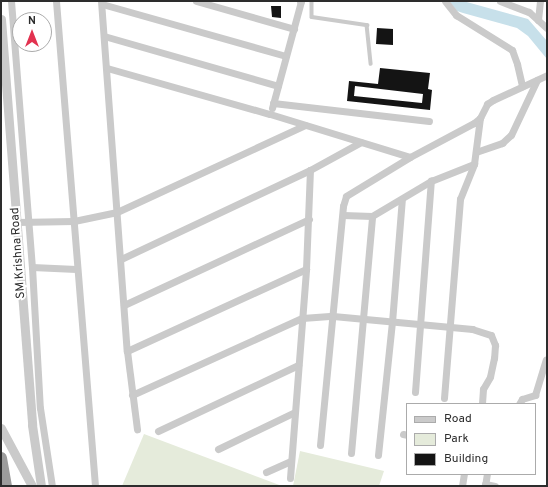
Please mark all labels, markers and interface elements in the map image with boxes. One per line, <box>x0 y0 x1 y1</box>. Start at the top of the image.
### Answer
north arrow <box>12 12 52 52</box>
text: N <box>28 14 36 28</box>
street label: SM Krishna Road <box>9 207 29 299</box>
legend <box>406 403 536 475</box>
text: Road <box>444 411 472 427</box>
text: Park <box>444 431 469 447</box>
text: Building <box>444 451 488 467</box>

